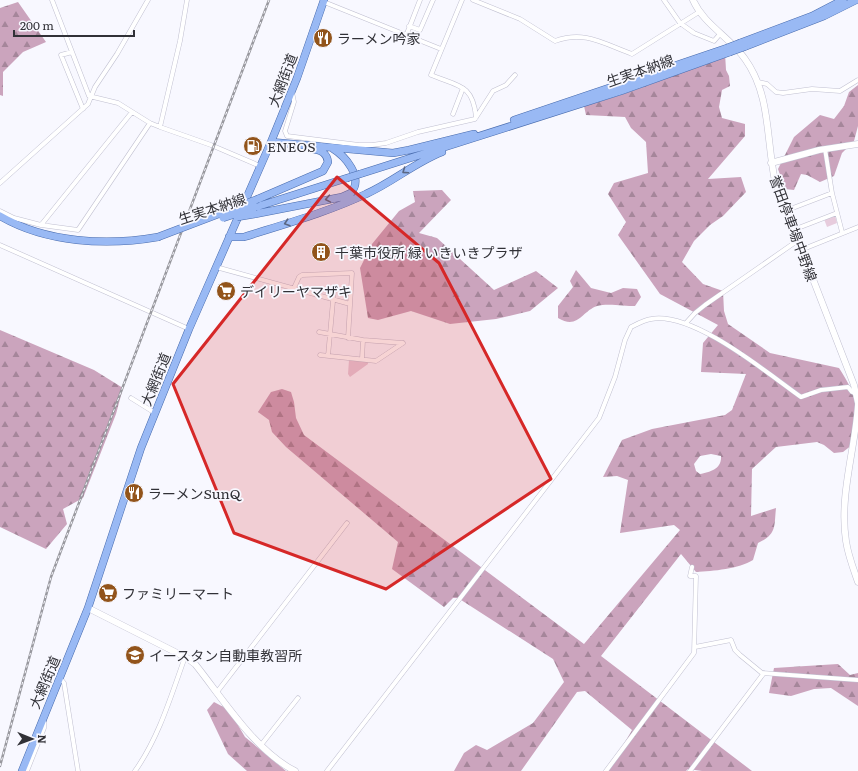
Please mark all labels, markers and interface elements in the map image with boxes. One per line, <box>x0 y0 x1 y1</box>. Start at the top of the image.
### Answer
scale bar <box>14 12 134 38</box>
text: 200 m <box>20 16 54 34</box>
restaurant icon: ラーメン吟家 <box>312 27 334 49</box>
place label: ラーメン吟家 <box>337 28 420 48</box>
street label: 生実本納線 <box>604 49 676 91</box>
street label: 大網街道 <box>263 50 301 110</box>
fuel station icon: ENEOS <box>242 135 264 157</box>
place label: ENEOS <box>267 136 316 156</box>
one-way arrow <box>403 166 410 173</box>
street label: 誉田停車場中野線 <box>765 172 823 284</box>
street label: 生実本納線 <box>176 188 248 228</box>
one-way arrow <box>325 194 331 203</box>
one-way arrow <box>284 218 291 227</box>
building icon: 千葉市役所 緑 いきいきプラザ <box>310 241 332 263</box>
place label: 千葉市役所 緑 いきいきプラザ <box>335 242 523 262</box>
supermarket icon: デイリーヤマザキ <box>215 280 237 302</box>
place label: デイリーヤマザキ <box>240 281 352 301</box>
street label: 大網街道 <box>135 349 175 409</box>
restaurant icon: ラーメンSunQ <box>123 482 145 504</box>
place label: ラーメンSunQ <box>148 483 243 503</box>
supermarket icon: ファミリーマート <box>97 582 119 604</box>
place label: ファミリーマート <box>122 583 234 603</box>
school or university icon: イースタン自動車教習所 <box>124 644 146 666</box>
place label: イースタン自動車教習所 <box>149 645 302 665</box>
street label: 大網街道 <box>24 652 64 712</box>
north arrow <box>12 719 52 759</box>
text: N <box>35 734 51 744</box>

